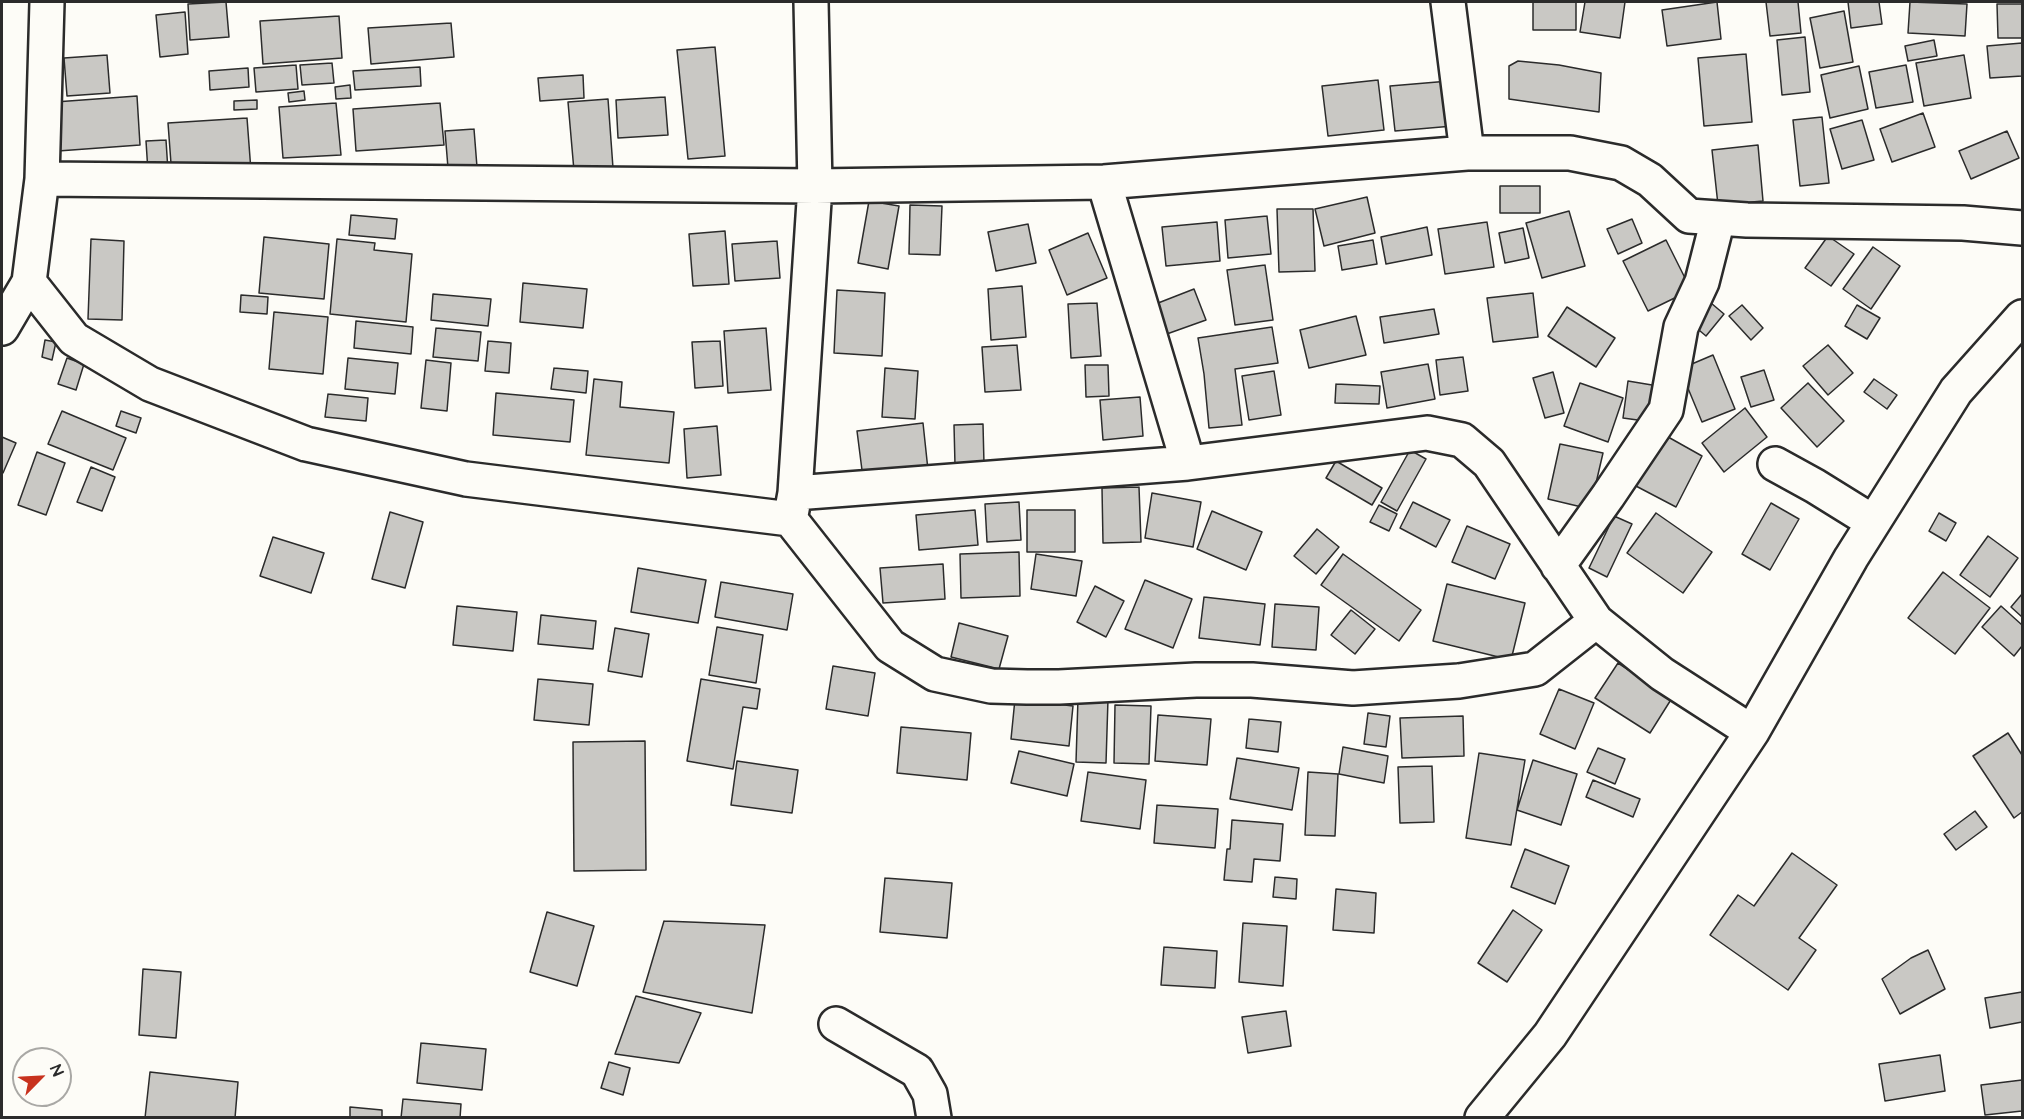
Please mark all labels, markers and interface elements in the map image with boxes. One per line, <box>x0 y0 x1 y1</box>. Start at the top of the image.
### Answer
north arrow <box>12 1047 72 1107</box>
text: N <box>45 1061 69 1080</box>

